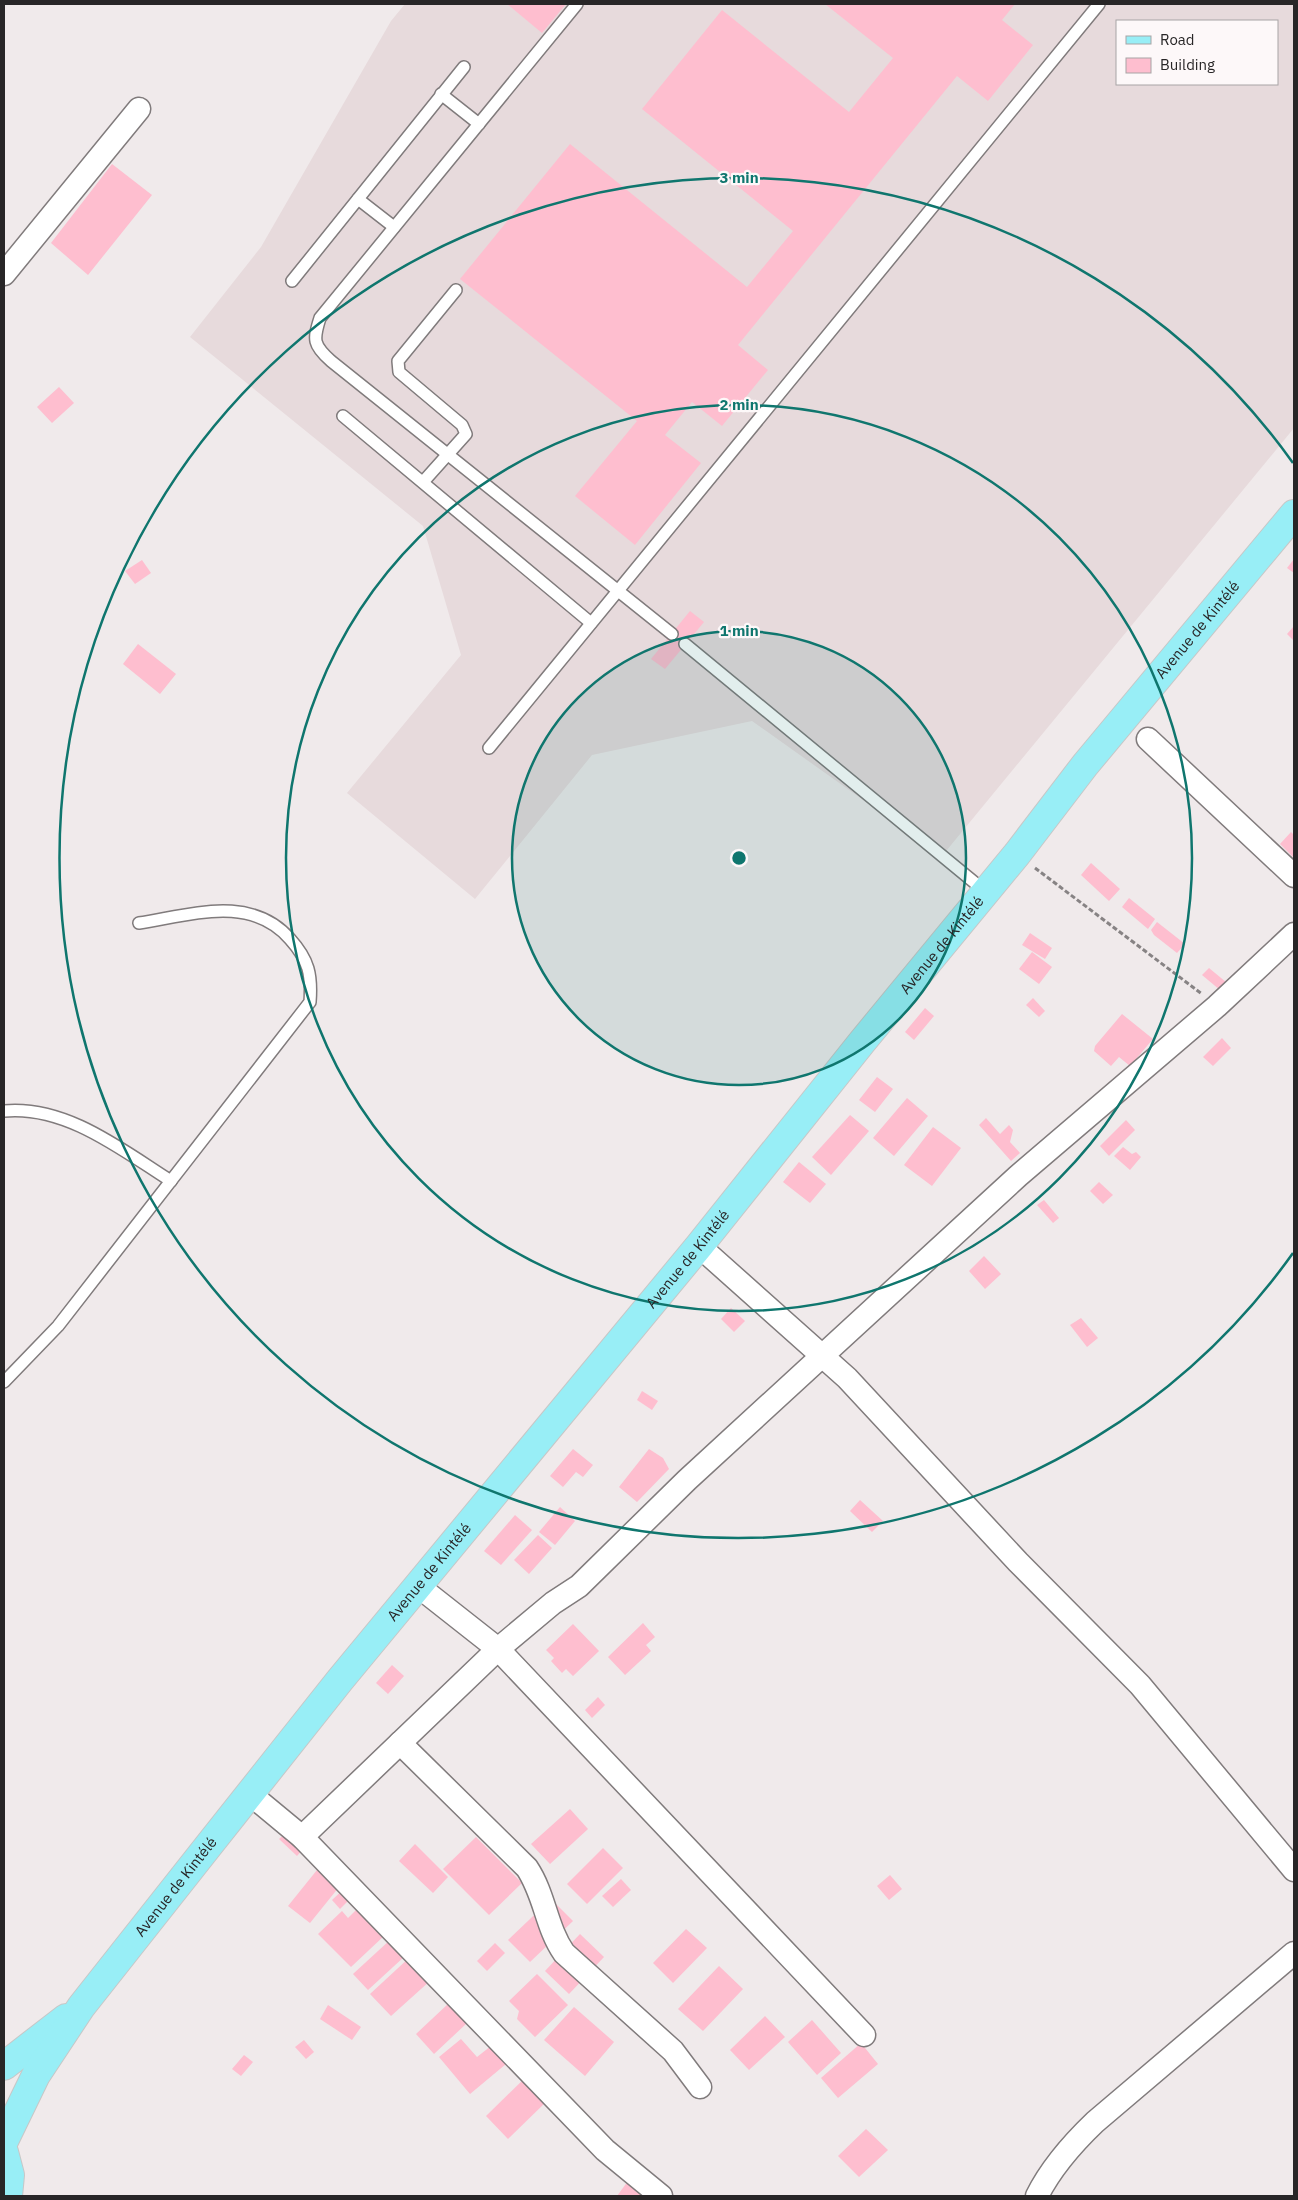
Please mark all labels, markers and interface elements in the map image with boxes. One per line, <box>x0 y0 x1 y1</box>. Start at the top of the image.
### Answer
legend <box>1116 20 1278 85</box>
text: Road <box>1160 30 1195 49</box>
text: Building <box>1160 55 1215 74</box>
text: 3 min <box>719 168 759 187</box>
text: 2 min <box>719 395 759 414</box>
street label: Avenue de Kintélé <box>1151 577 1243 682</box>
text: 1 min <box>719 621 759 640</box>
centre of rings <box>730 849 748 867</box>
street label: Avenue de Kintélé <box>895 892 988 998</box>
street label: Avenue de Kintélé <box>641 1206 733 1312</box>
street label: Avenue de Kintélé <box>383 1519 475 1625</box>
street label: Avenue de Kintélé <box>130 1833 221 1940</box>

